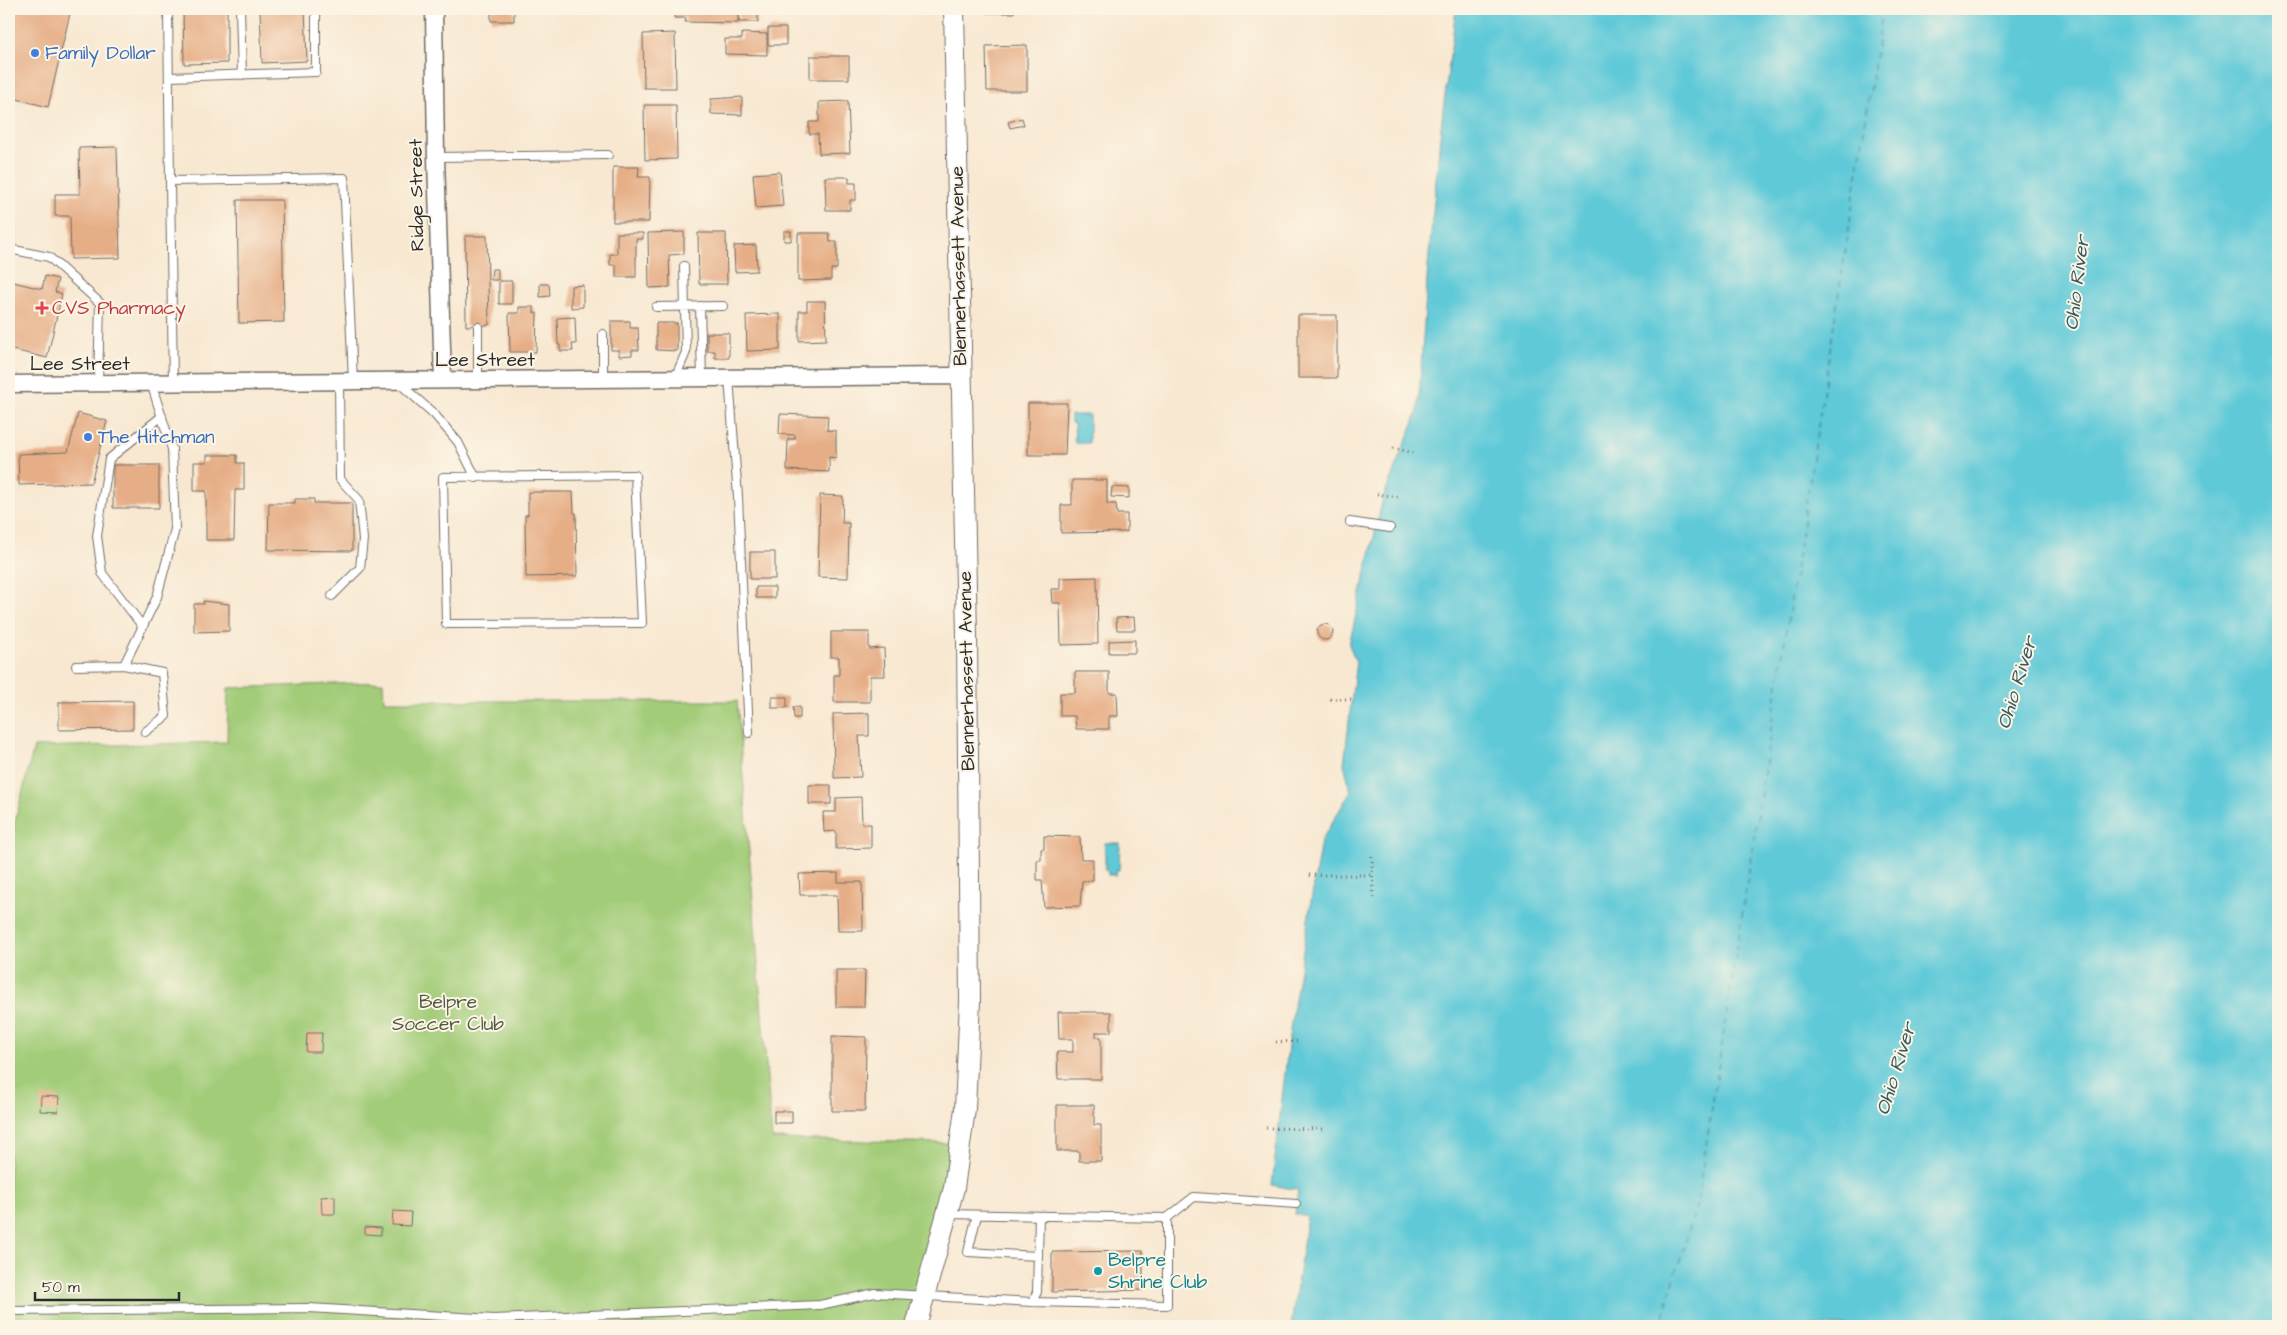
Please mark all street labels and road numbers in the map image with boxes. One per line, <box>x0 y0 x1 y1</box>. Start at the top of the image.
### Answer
street label: Ridge Street <box>403 138 432 251</box>
street label: Blennerhassett Avenue <box>944 166 974 366</box>
street label: Lee Street <box>435 347 535 374</box>
street label: Lee Street <box>30 351 130 378</box>
street label: Blennerhassett Avenue <box>952 571 982 771</box>

